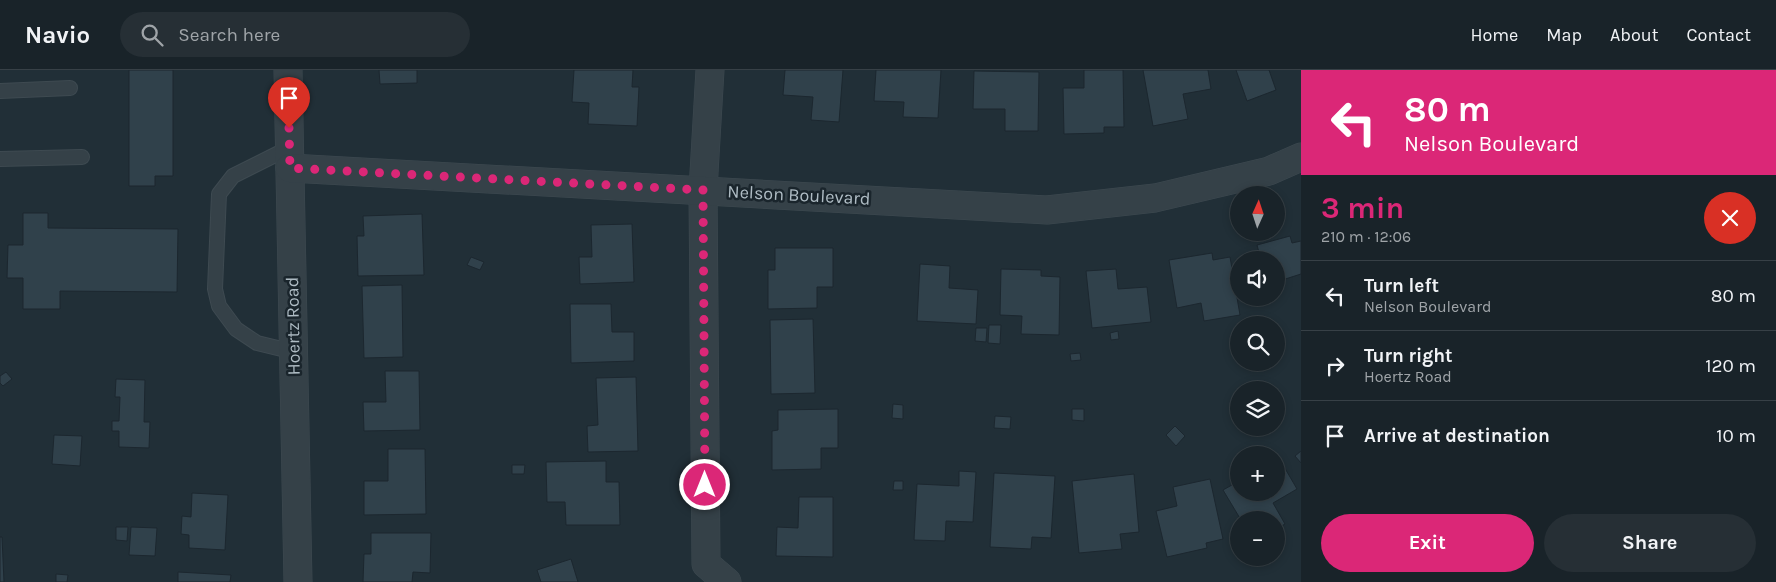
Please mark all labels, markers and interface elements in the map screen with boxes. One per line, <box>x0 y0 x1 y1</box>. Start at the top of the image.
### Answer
search box <box>120 12 470 57</box>
text: Navio <box>25 21 90 49</box>
icon: search <box>138 21 166 49</box>
text: Search here <box>178 24 280 46</box>
text: Home <box>1470 24 1518 46</box>
text: Map <box>1546 24 1582 46</box>
text: About <box>1610 24 1659 46</box>
text: Contact <box>1687 24 1751 46</box>
pin <box>268 77 310 128</box>
icon: arrive <box>275 84 303 112</box>
text: 80 m <box>1404 89 1491 130</box>
icon: left <box>1321 90 1386 155</box>
text: Nelson Boulevard <box>1404 131 1579 157</box>
street label: Nelson Boulevard <box>727 180 871 210</box>
north arrow <box>1230 186 1285 241</box>
map controls <box>1230 186 1285 566</box>
text: 3 min <box>1321 190 1404 226</box>
button: close <box>1704 192 1756 244</box>
text: 210 m · 12:06 <box>1321 227 1411 246</box>
button: sound <box>1230 251 1285 306</box>
text: Turn left <box>1364 275 1439 297</box>
street label: Hoertz Road <box>281 276 305 376</box>
icon: left <box>1321 282 1349 310</box>
text: 80 m <box>1711 285 1756 307</box>
text: Nelson Boulevard <box>1364 297 1491 316</box>
button: search <box>1230 316 1285 371</box>
text: Turn right <box>1364 345 1453 367</box>
icon: right <box>1321 352 1349 380</box>
text: 120 m <box>1705 355 1756 377</box>
text: Hoertz Road <box>1364 367 1452 386</box>
button: layers <box>1230 381 1285 436</box>
icon: arrive <box>1321 422 1349 450</box>
text: Arrive at destination <box>1364 425 1550 447</box>
text: 10 m <box>1716 425 1756 447</box>
button: + <box>1230 446 1285 501</box>
position arrow <box>678 458 730 510</box>
button: − <box>1230 511 1285 566</box>
button: Exit <box>1321 514 1534 572</box>
button: Share <box>1544 514 1756 572</box>

